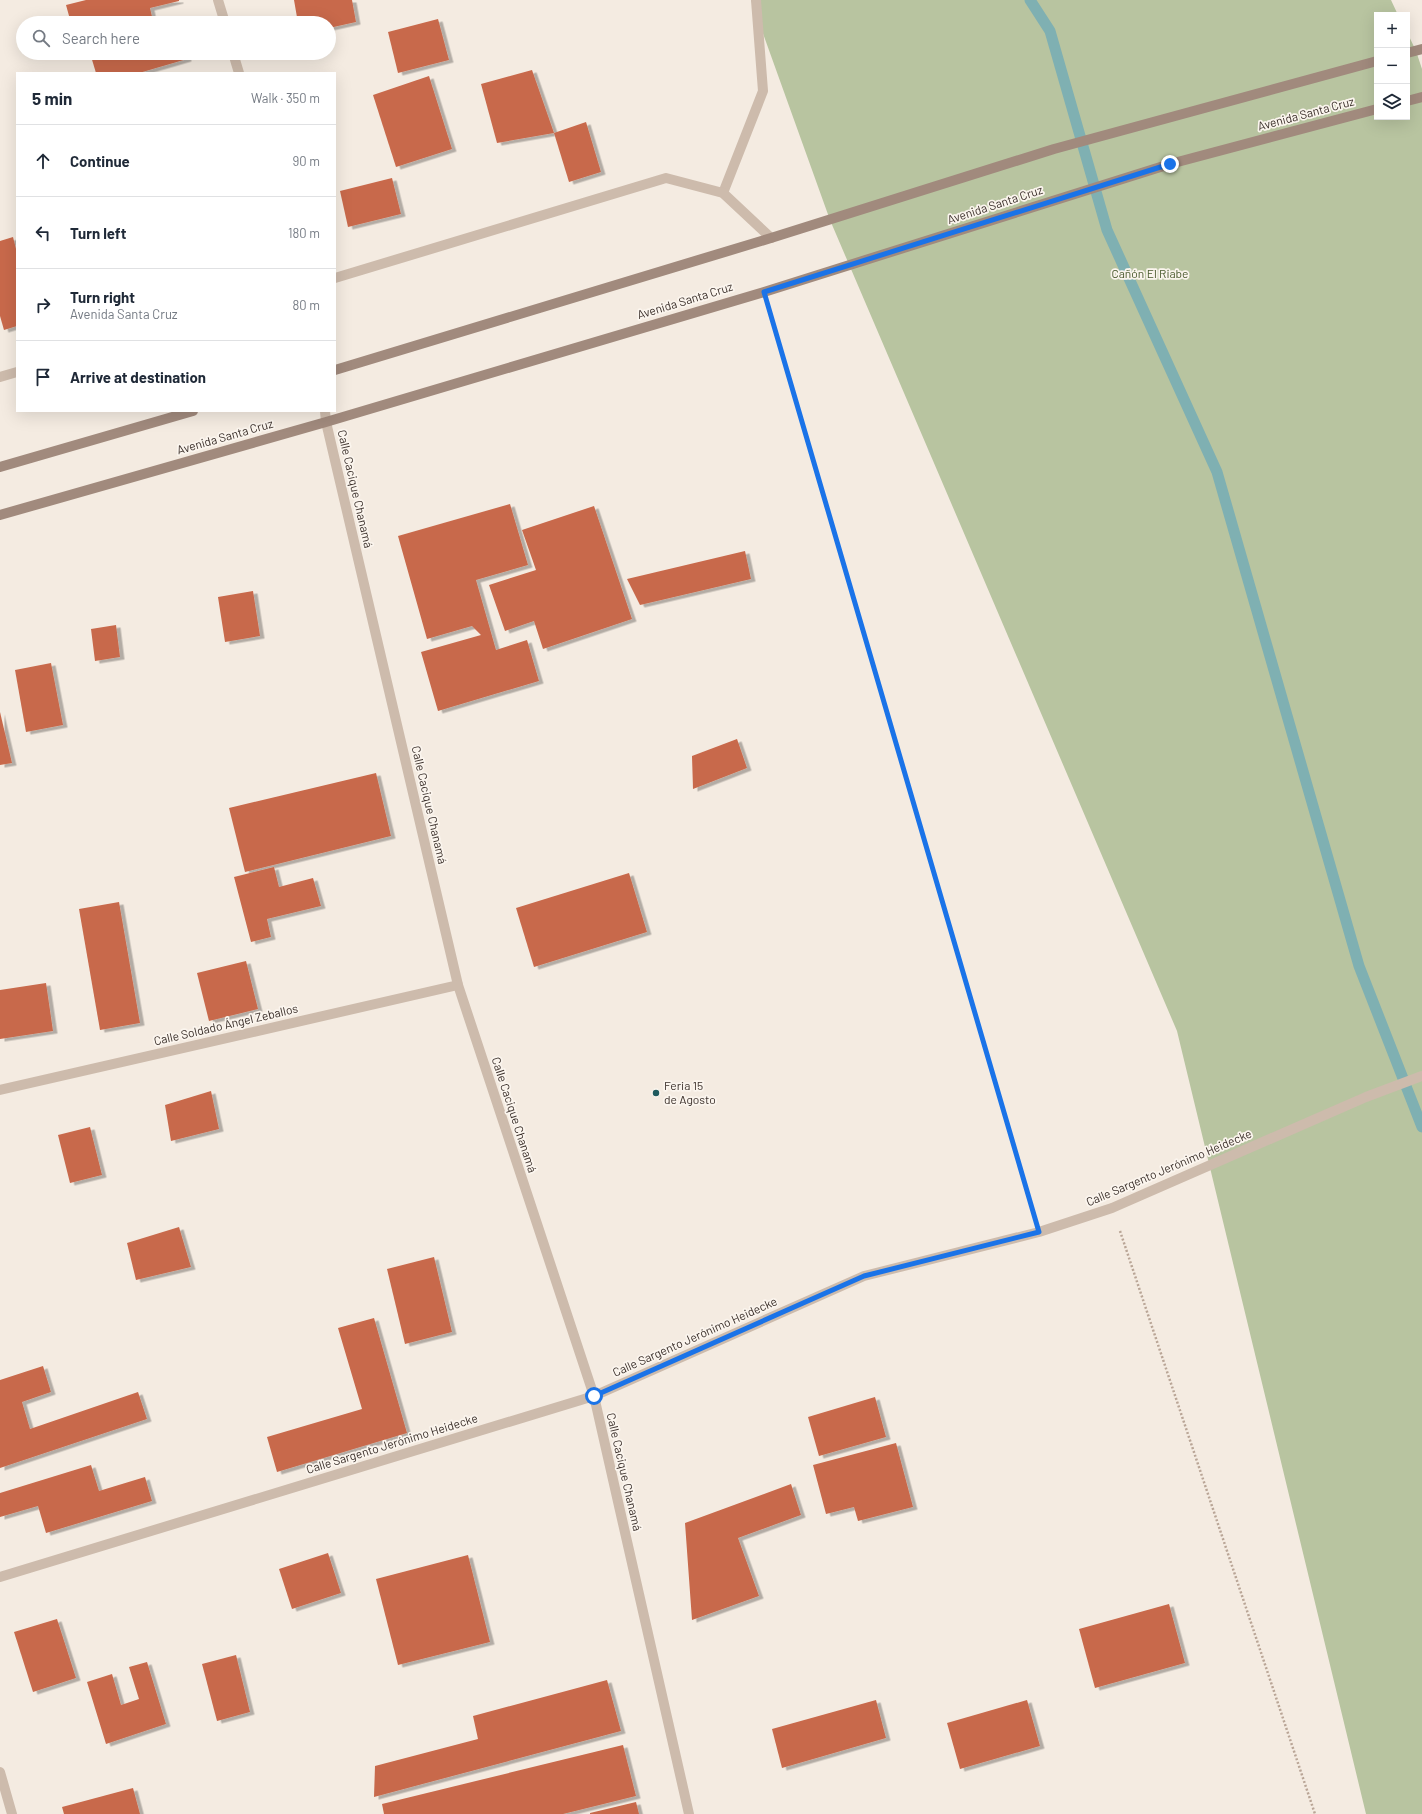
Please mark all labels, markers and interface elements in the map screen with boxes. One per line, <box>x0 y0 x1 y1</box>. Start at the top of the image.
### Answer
map controls <box>1374 12 1410 120</box>
button: + <box>1374 12 1410 48</box>
search box <box>16 16 336 60</box>
icon: search <box>30 27 52 49</box>
text: Search here <box>62 29 140 47</box>
button: − <box>1374 48 1410 84</box>
button: layers <box>1374 84 1410 120</box>
text: 5 min <box>32 88 72 108</box>
text: Walk · 350 m <box>251 90 320 106</box>
street label: Avenida Santa Cruz <box>1256 93 1356 133</box>
icon: ahead <box>32 150 54 172</box>
text: Continue <box>70 152 130 170</box>
text: 90 m <box>293 153 320 169</box>
route end <box>1161 155 1179 173</box>
street label: Avenida Santa Cruz <box>945 182 1044 226</box>
icon: left <box>32 222 54 244</box>
text: Turn left <box>70 224 126 242</box>
text: 180 m <box>288 225 320 241</box>
park label: Cañón El Riabe <box>1112 266 1188 280</box>
street label: Avenida Santa Cruz <box>635 279 734 321</box>
text: Turn right <box>70 288 135 306</box>
icon: right <box>32 294 54 316</box>
text: 80 m <box>293 297 320 313</box>
text: Avenida Santa Cruz <box>70 306 178 322</box>
icon: arrive <box>32 366 54 388</box>
text: Arrive at destination <box>70 368 206 386</box>
street label: Avenida Santa Cruz <box>175 416 274 456</box>
street label: Calle Cacique Chanamá <box>336 428 376 549</box>
street label: Calle Cacique Chanamá <box>410 744 450 865</box>
street label: Calle Soldado Ángel Zeballos <box>152 1001 299 1047</box>
street label: Calle Cacique Chanamá <box>490 1055 540 1174</box>
place label: Feria 15 de Agosto <box>664 1078 716 1106</box>
marker: Feria 15 de Agosto <box>651 1088 661 1098</box>
street label: Calle Sargento Jerónimo Heidecke <box>1084 1126 1253 1208</box>
street label: Calle Sargento Jerónimo Heidecke <box>610 1293 779 1379</box>
route start <box>585 1387 603 1405</box>
street label: Calle Sargento Jerónimo Heidecke <box>304 1410 479 1476</box>
street label: Calle Cacique Chanamá <box>605 1411 645 1532</box>

